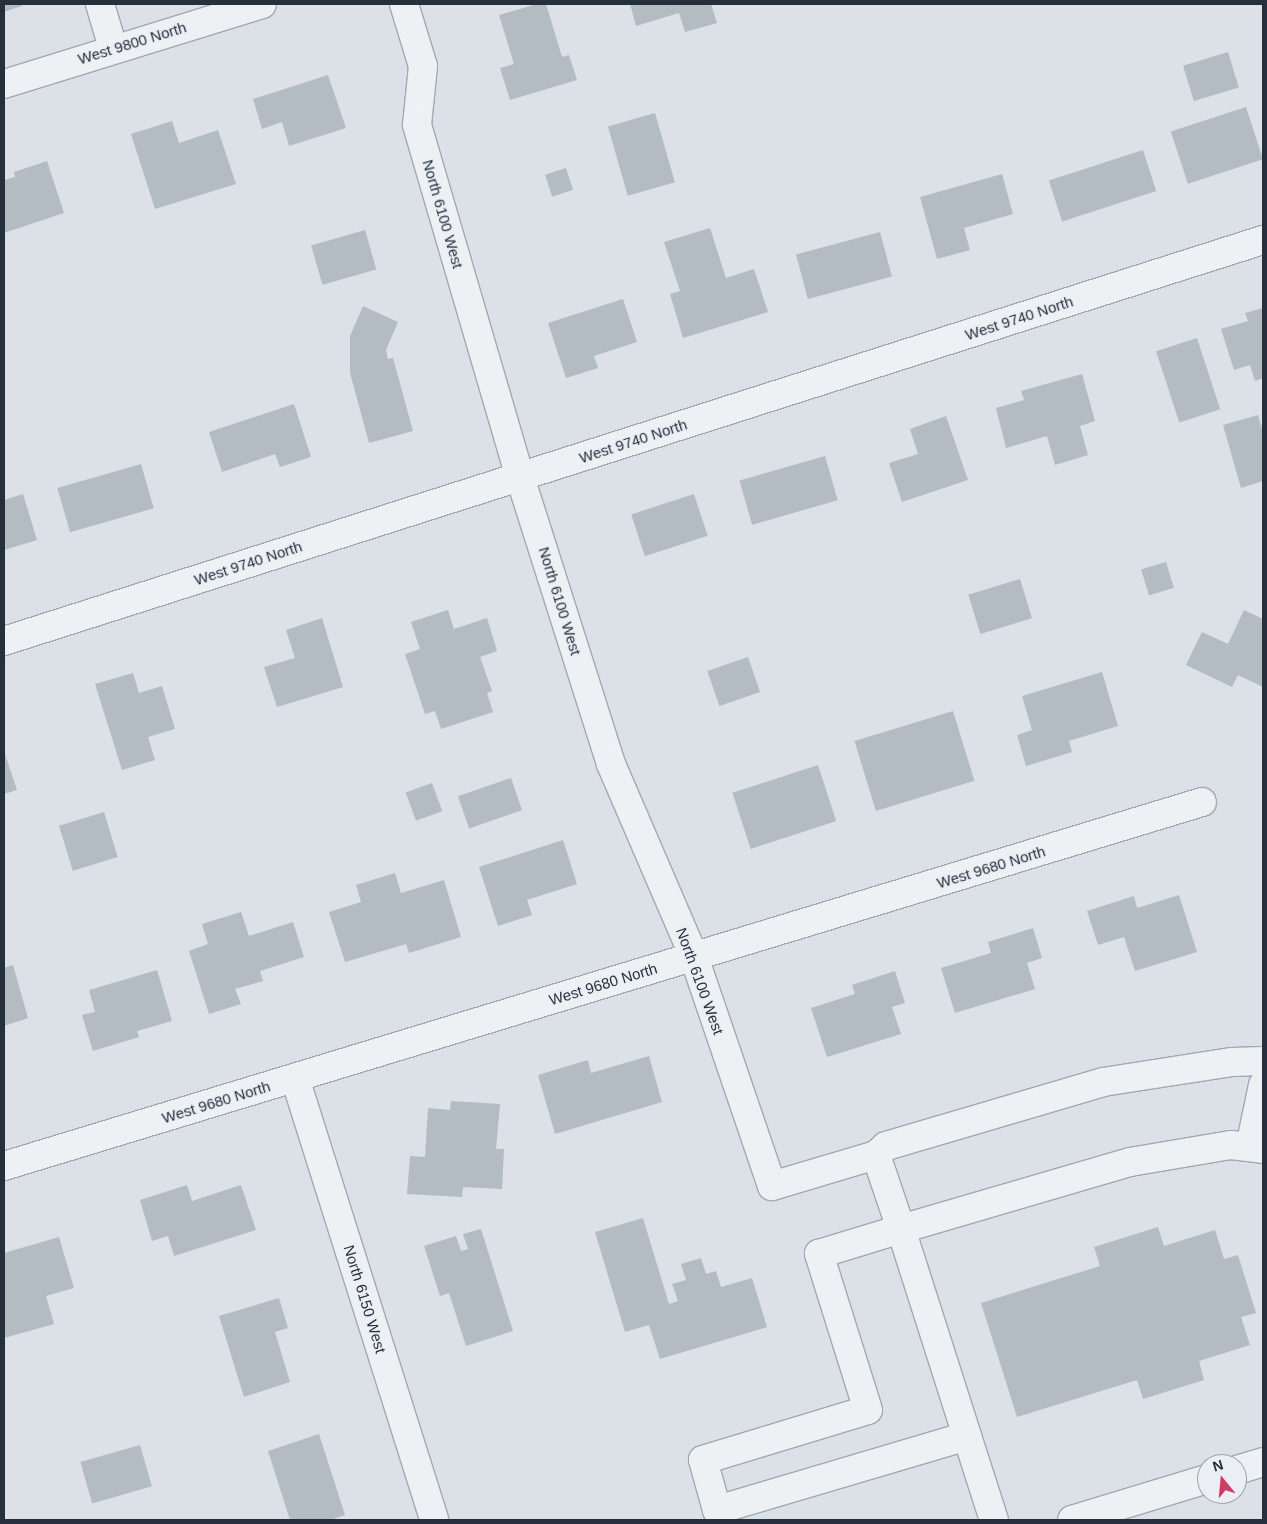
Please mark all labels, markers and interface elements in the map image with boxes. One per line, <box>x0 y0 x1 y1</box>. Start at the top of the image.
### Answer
street label: West 9800 North <box>76 18 188 68</box>
street label: North 6100 West <box>419 158 467 270</box>
street label: West 9740 North <box>963 292 1075 344</box>
street label: West 9740 North <box>577 415 689 467</box>
street label: West 9740 North <box>192 537 304 589</box>
street label: North 6100 West <box>535 545 585 657</box>
street label: West 9680 North <box>935 842 1047 892</box>
street label: North 6100 West <box>672 925 728 1037</box>
street label: West 9680 North <box>547 959 659 1009</box>
street label: West 9680 North <box>160 1077 272 1127</box>
street label: North 6150 West <box>340 1243 390 1355</box>
north arrow <box>1197 1454 1247 1504</box>
text: N <box>1211 1456 1225 1475</box>

